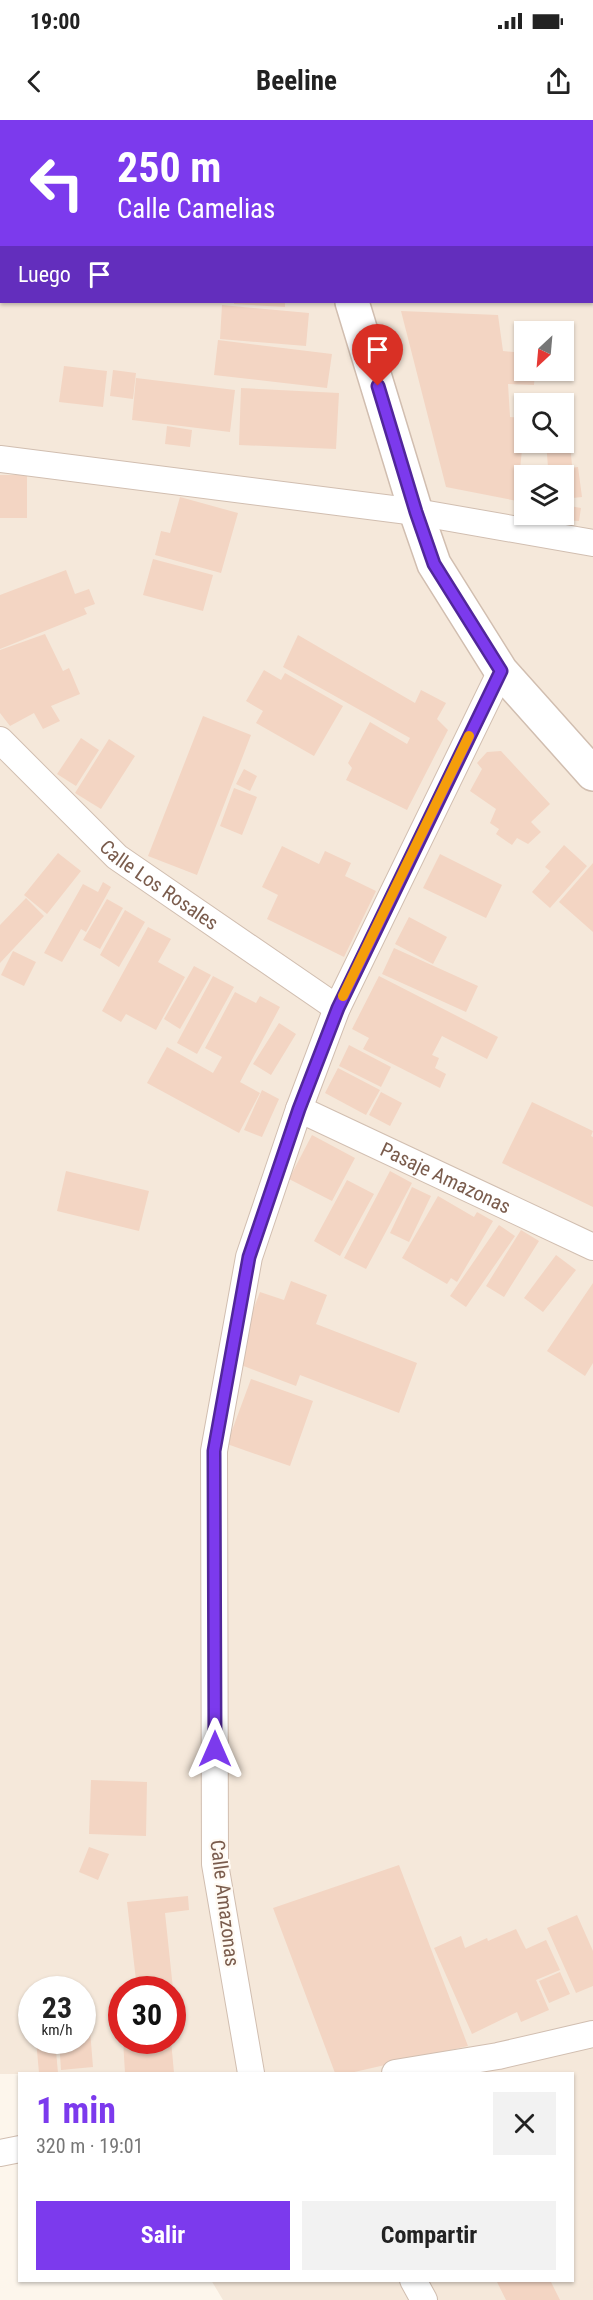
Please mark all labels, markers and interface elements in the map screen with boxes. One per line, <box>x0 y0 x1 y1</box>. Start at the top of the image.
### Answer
text: 19:00 <box>30 9 81 34</box>
icon: back <box>18 65 51 98</box>
text: Beeline <box>256 65 337 97</box>
icon: share <box>542 65 575 98</box>
text: 250 m <box>117 143 222 192</box>
icon: left <box>18 144 96 222</box>
text: Calle Camelias <box>117 193 275 225</box>
icon: arrive <box>83 258 116 291</box>
text: Luego <box>18 262 71 287</box>
north arrow <box>514 321 574 381</box>
map controls <box>514 321 574 525</box>
pin <box>352 324 403 386</box>
icon: arrive <box>361 333 394 366</box>
button: search <box>514 393 574 453</box>
button: layers <box>514 465 574 525</box>
street label: Calle Los Rosales <box>95 835 223 935</box>
street label: Pasaje Amazonas <box>377 1137 515 1219</box>
position arrow <box>183 1717 247 1781</box>
street label: Calle Amazonas <box>205 1838 245 1968</box>
speed limit sign: 30 <box>108 1976 186 2054</box>
text: 23 <box>42 1990 72 2025</box>
text: km/h <box>42 2021 72 2039</box>
text: 1 min <box>36 2090 116 2132</box>
button: close <box>493 2092 556 2155</box>
text: 320 m · 19:01 <box>36 2134 143 2158</box>
button: Salir <box>36 2201 290 2270</box>
button: Compartir <box>302 2201 556 2270</box>

